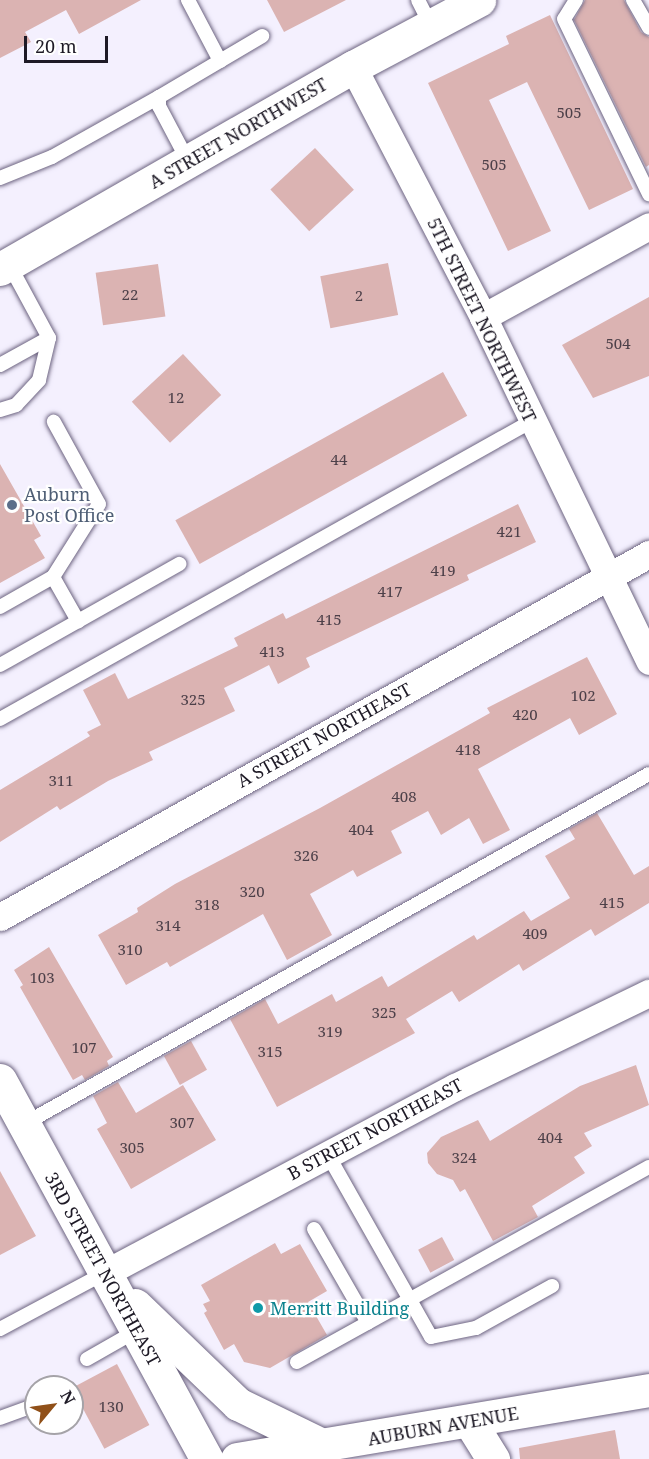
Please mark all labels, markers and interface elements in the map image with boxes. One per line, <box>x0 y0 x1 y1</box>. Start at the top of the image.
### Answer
scale bar <box>27 24 111 62</box>
text: 20 m <box>35 34 77 58</box>
street label: A STREET NORTHWEST <box>145 73 331 193</box>
house number: 505 <box>556 104 582 122</box>
house number: 505 <box>481 156 507 174</box>
street label: 5TH STREET NORTHWEST <box>423 214 541 426</box>
house number: 22 <box>122 286 138 304</box>
house number: 2 <box>355 287 363 305</box>
house number: 504 <box>605 335 631 353</box>
house number: 12 <box>168 389 184 407</box>
house number: 44 <box>331 451 347 469</box>
place label: Auburn Post Office <box>24 484 114 526</box>
marker: Auburn Post Office <box>5 498 19 512</box>
house number: 421 <box>496 523 522 541</box>
house number: 419 <box>430 562 456 580</box>
house number: 417 <box>377 583 403 601</box>
house number: 415 <box>316 611 342 629</box>
house number: 413 <box>259 643 285 661</box>
street label: A STREET NORTHEAST <box>233 678 415 792</box>
house number: 102 <box>570 687 596 705</box>
house number: 325 <box>180 691 206 709</box>
house number: 420 <box>512 706 538 724</box>
house number: 418 <box>455 741 481 759</box>
house number: 311 <box>48 772 74 790</box>
house number: 408 <box>391 788 417 806</box>
house number: 404 <box>348 821 374 839</box>
house number: 326 <box>293 847 319 865</box>
house number: 320 <box>239 883 265 901</box>
house number: 415 <box>599 894 625 912</box>
house number: 318 <box>194 896 220 914</box>
house number: 314 <box>155 917 181 935</box>
house number: 409 <box>522 925 548 943</box>
house number: 310 <box>117 941 143 959</box>
house number: 103 <box>29 969 55 987</box>
house number: 325 <box>371 1004 397 1022</box>
house number: 319 <box>317 1023 343 1041</box>
house number: 107 <box>71 1039 97 1057</box>
house number: 315 <box>257 1043 283 1061</box>
street label: B STREET NORTHEAST <box>284 1074 466 1184</box>
house number: 307 <box>169 1114 195 1132</box>
house number: 404 <box>537 1129 563 1147</box>
house number: 305 <box>119 1139 145 1157</box>
house number: 324 <box>451 1149 477 1167</box>
street label: 3RD STREET NORTHEAST <box>41 1168 165 1370</box>
place label: Merritt Building <box>270 1297 409 1319</box>
marker: Merritt Building <box>251 1301 265 1315</box>
north arrow <box>24 1375 84 1435</box>
text: N <box>55 1386 81 1408</box>
house number: 130 <box>98 1398 124 1416</box>
street label: AUBURN AVENUE <box>366 1402 520 1450</box>

